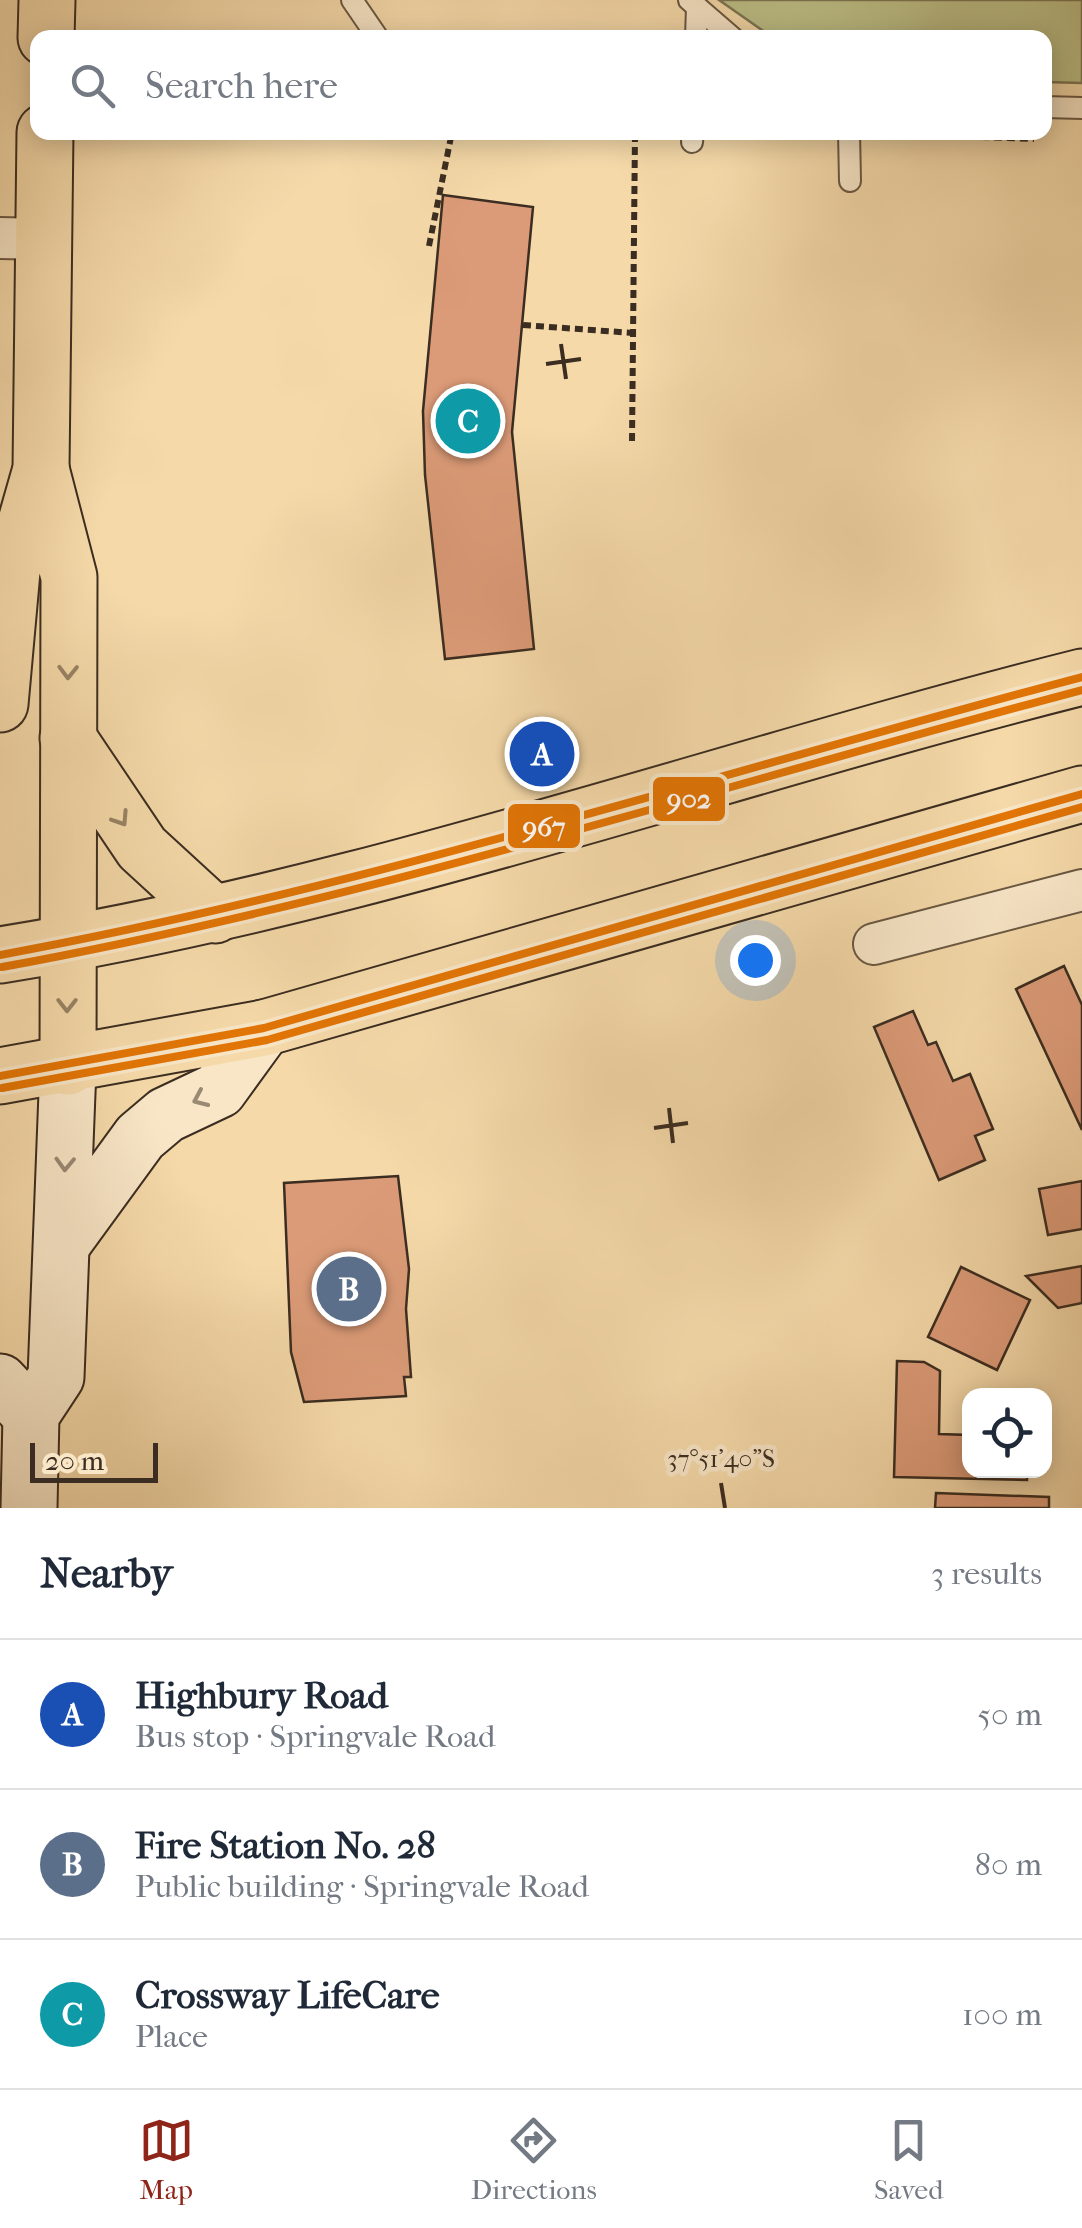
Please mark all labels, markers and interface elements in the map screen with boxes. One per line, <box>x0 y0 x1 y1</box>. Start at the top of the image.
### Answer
search box <box>30 30 1052 140</box>
icon: search <box>65 58 120 113</box>
text: Search here <box>145 63 338 108</box>
pin: C <box>436 384 500 458</box>
one-way arrow <box>58 664 79 680</box>
pin: A <box>510 716 574 792</box>
line badge: 902 <box>651 775 727 823</box>
text: 902 <box>667 782 711 815</box>
line badge: 967 <box>506 802 582 850</box>
one-way arrow <box>109 809 128 827</box>
text: 967 <box>522 810 566 843</box>
your location <box>730 935 781 986</box>
one-way arrow <box>57 998 78 1014</box>
one-way arrow <box>192 1087 210 1107</box>
one-way arrow <box>55 1156 76 1172</box>
pin: B <box>316 1252 382 1326</box>
map controls <box>962 1388 1052 1478</box>
button: locate <box>962 1388 1052 1478</box>
scale bar <box>30 1438 158 1482</box>
text: 20 m <box>45 1444 104 1477</box>
text: 37°51'40"S <box>667 1444 775 1473</box>
text: Nearby <box>40 1549 172 1598</box>
text: 3 results <box>931 1555 1042 1592</box>
text: Highbury Road <box>135 1673 388 1718</box>
text: A <box>62 1696 83 1733</box>
text: 50 m <box>977 1696 1042 1733</box>
text: Bus stop · Springvale Road <box>135 1718 495 1755</box>
text: Fire Station No. 28 <box>135 1823 435 1868</box>
text: B <box>62 1846 83 1883</box>
text: 80 m <box>975 1846 1042 1883</box>
text: Public building · Springvale Road <box>135 1868 589 1905</box>
text: Crossway LifeCare <box>135 1973 440 2018</box>
text: C <box>62 1996 83 2033</box>
text: 100 m <box>962 1996 1042 2033</box>
text: Place <box>135 2018 208 2055</box>
tab: Map <box>139 2113 194 2206</box>
tab: Directions <box>471 2113 597 2206</box>
tab: Saved <box>874 2113 943 2206</box>

